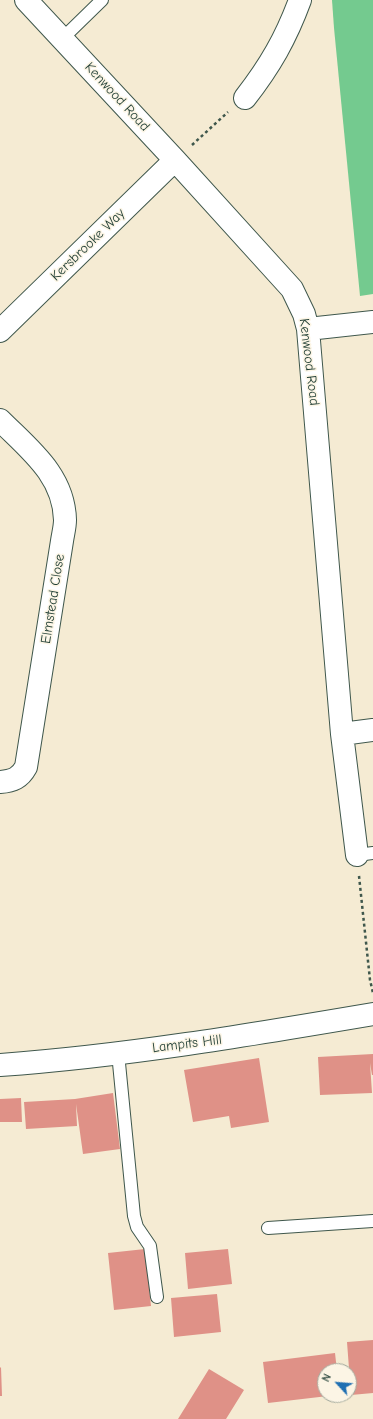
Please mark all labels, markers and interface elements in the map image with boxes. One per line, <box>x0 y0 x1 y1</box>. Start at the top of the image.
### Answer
street label: Kenwood Road <box>81 59 153 135</box>
street label: Kersbrooke Way <box>47 205 129 285</box>
street label: Kenwood Road <box>295 317 323 407</box>
street label: Elmstead Close <box>38 553 68 645</box>
street label: Lampits Hill <box>151 1031 223 1057</box>
north arrow <box>317 1363 357 1403</box>
text: N <box>319 1372 334 1384</box>

